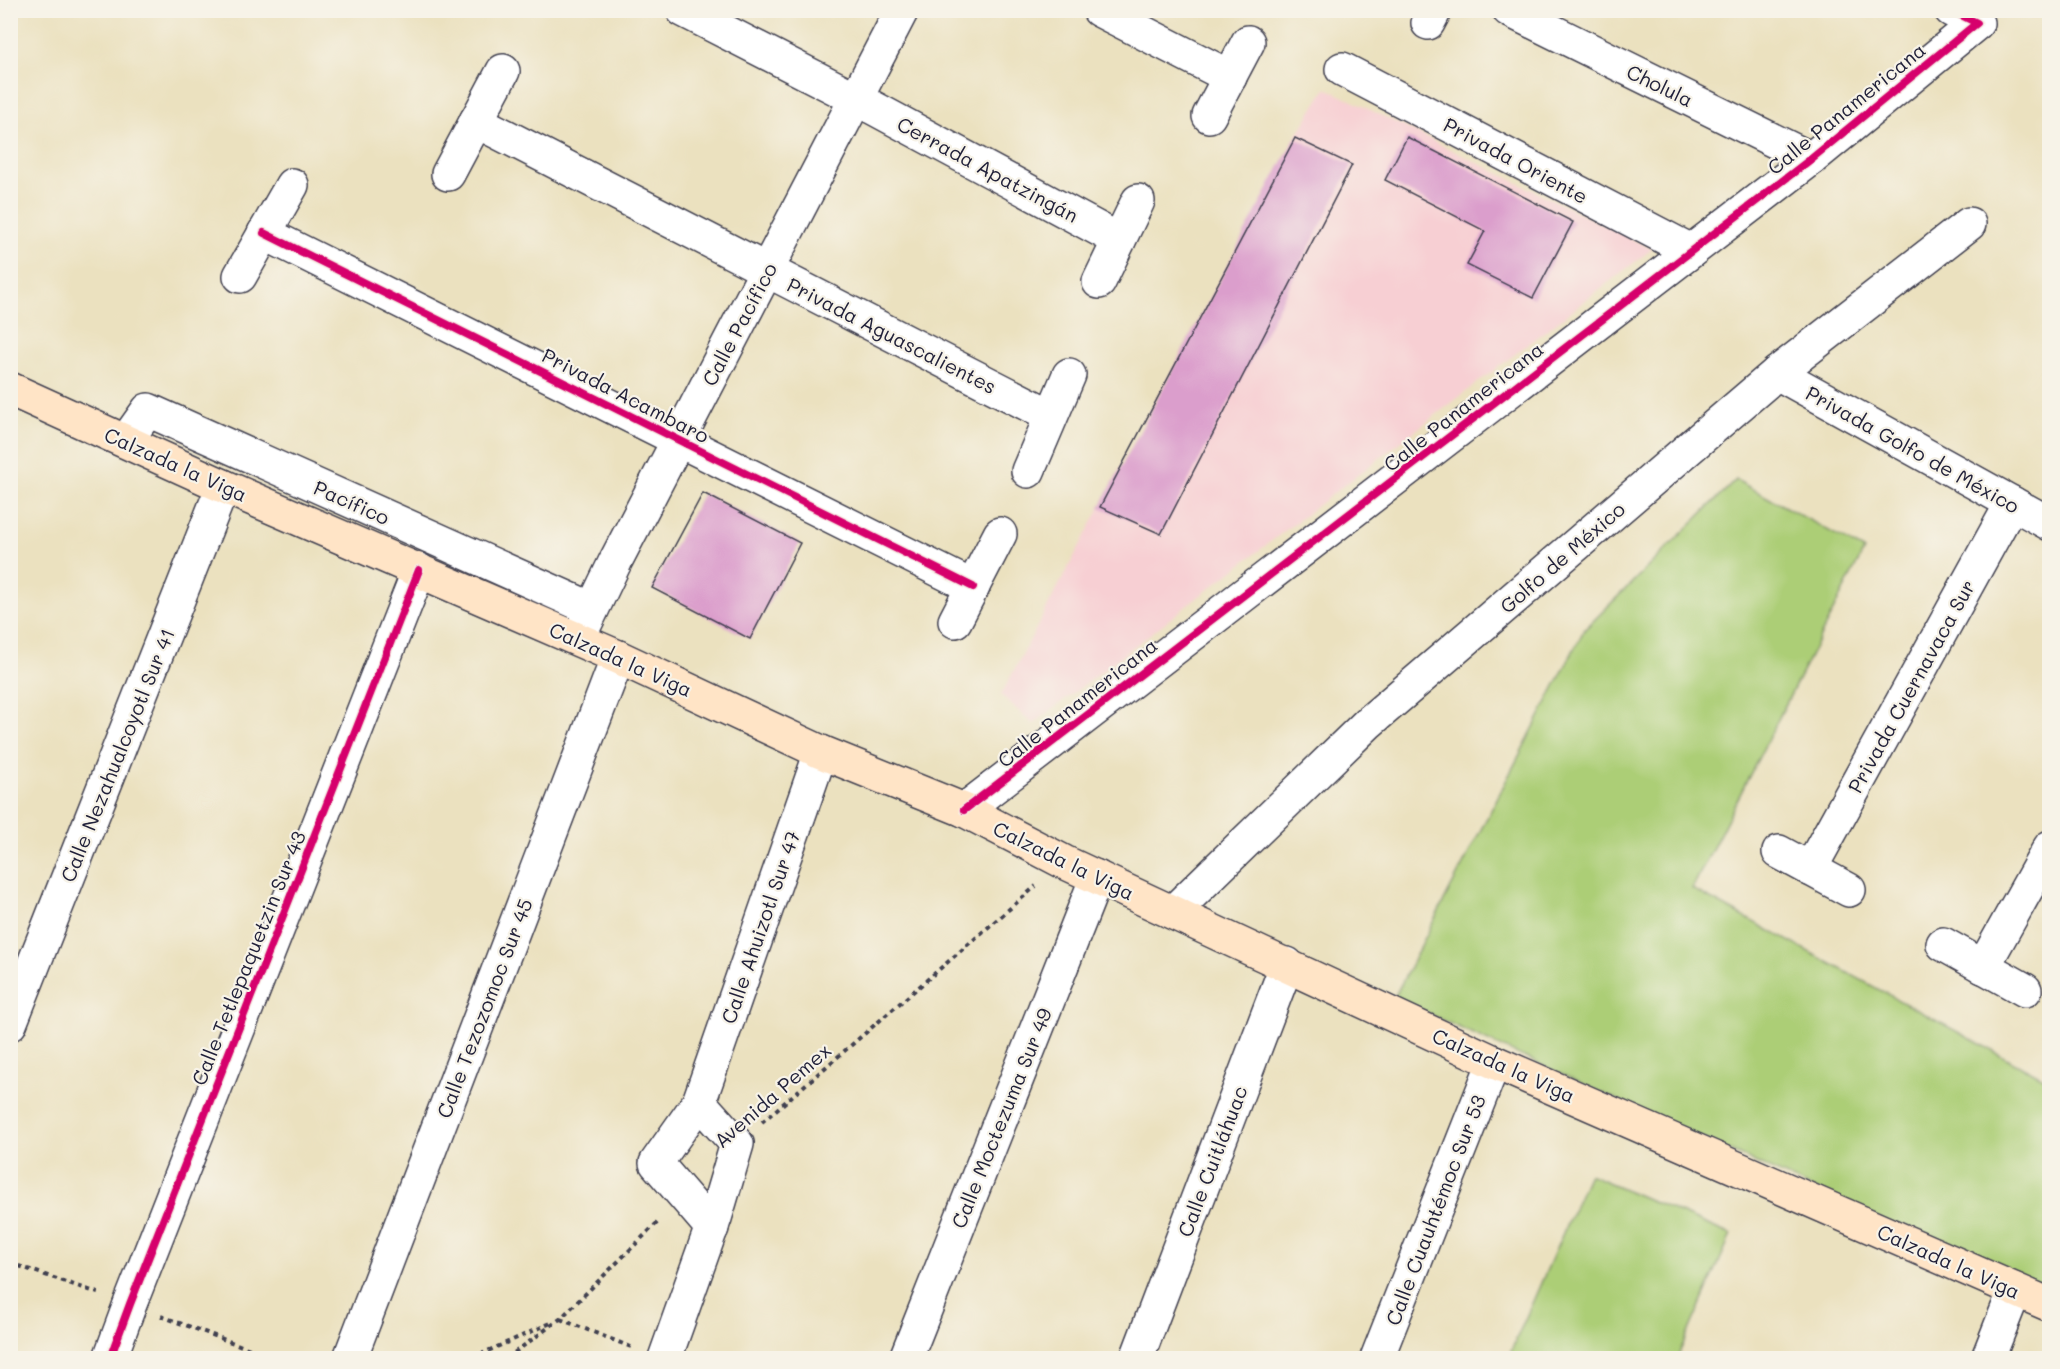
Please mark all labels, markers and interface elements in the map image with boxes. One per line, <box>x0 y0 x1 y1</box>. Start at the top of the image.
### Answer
street label: Calle Panamericana <box>1762 36 1930 180</box>
street label: Cholula <box>1622 58 1698 112</box>
street label: Cerrada Apatzingán <box>893 110 1083 228</box>
street label: Privada Oriente <box>1439 111 1593 209</box>
street label: Calle Pacífico <box>696 258 782 390</box>
street label: Privada Aguascalientes <box>783 271 1001 399</box>
street label: Calle Panamericana <box>1378 335 1548 477</box>
street label: Privada Acambaro <box>538 342 714 448</box>
street label: Privada Golfo de México <box>1802 379 2025 519</box>
street label: Calzada la Viga <box>100 421 252 507</box>
street label: Pacífico <box>310 474 394 530</box>
street label: Golfo de México <box>1494 495 1630 618</box>
street label: Privada Cuernavaca Sur <box>1841 575 1981 797</box>
street label: Calzada la Viga <box>545 616 697 702</box>
street label: Calle Nezahualcoyotl Sur 41 <box>54 624 180 886</box>
street label: Calle Panamericana <box>992 631 1162 773</box>
street label: Calzada la Viga <box>989 815 1139 905</box>
street label: Calle Tetlepaquetzin Sur 43 <box>185 827 311 1089</box>
street label: Calle Ahuizotl Sur 47 <box>715 827 805 1027</box>
street label: Calle Tezozomoc Sur 45 <box>430 895 538 1121</box>
street label: Calle Moctezuma Sur 49 <box>945 1004 1057 1232</box>
street label: Calzada la Viga <box>1428 1022 1580 1108</box>
street label: Avenida Pemex <box>708 1037 836 1153</box>
street label: Calle Cuitláhuac <box>1171 1082 1253 1240</box>
street label: Calle Cuauhtémoc Sur 53 <box>1379 1091 1491 1329</box>
street label: Calzada la Viga <box>1873 1218 2025 1304</box>

